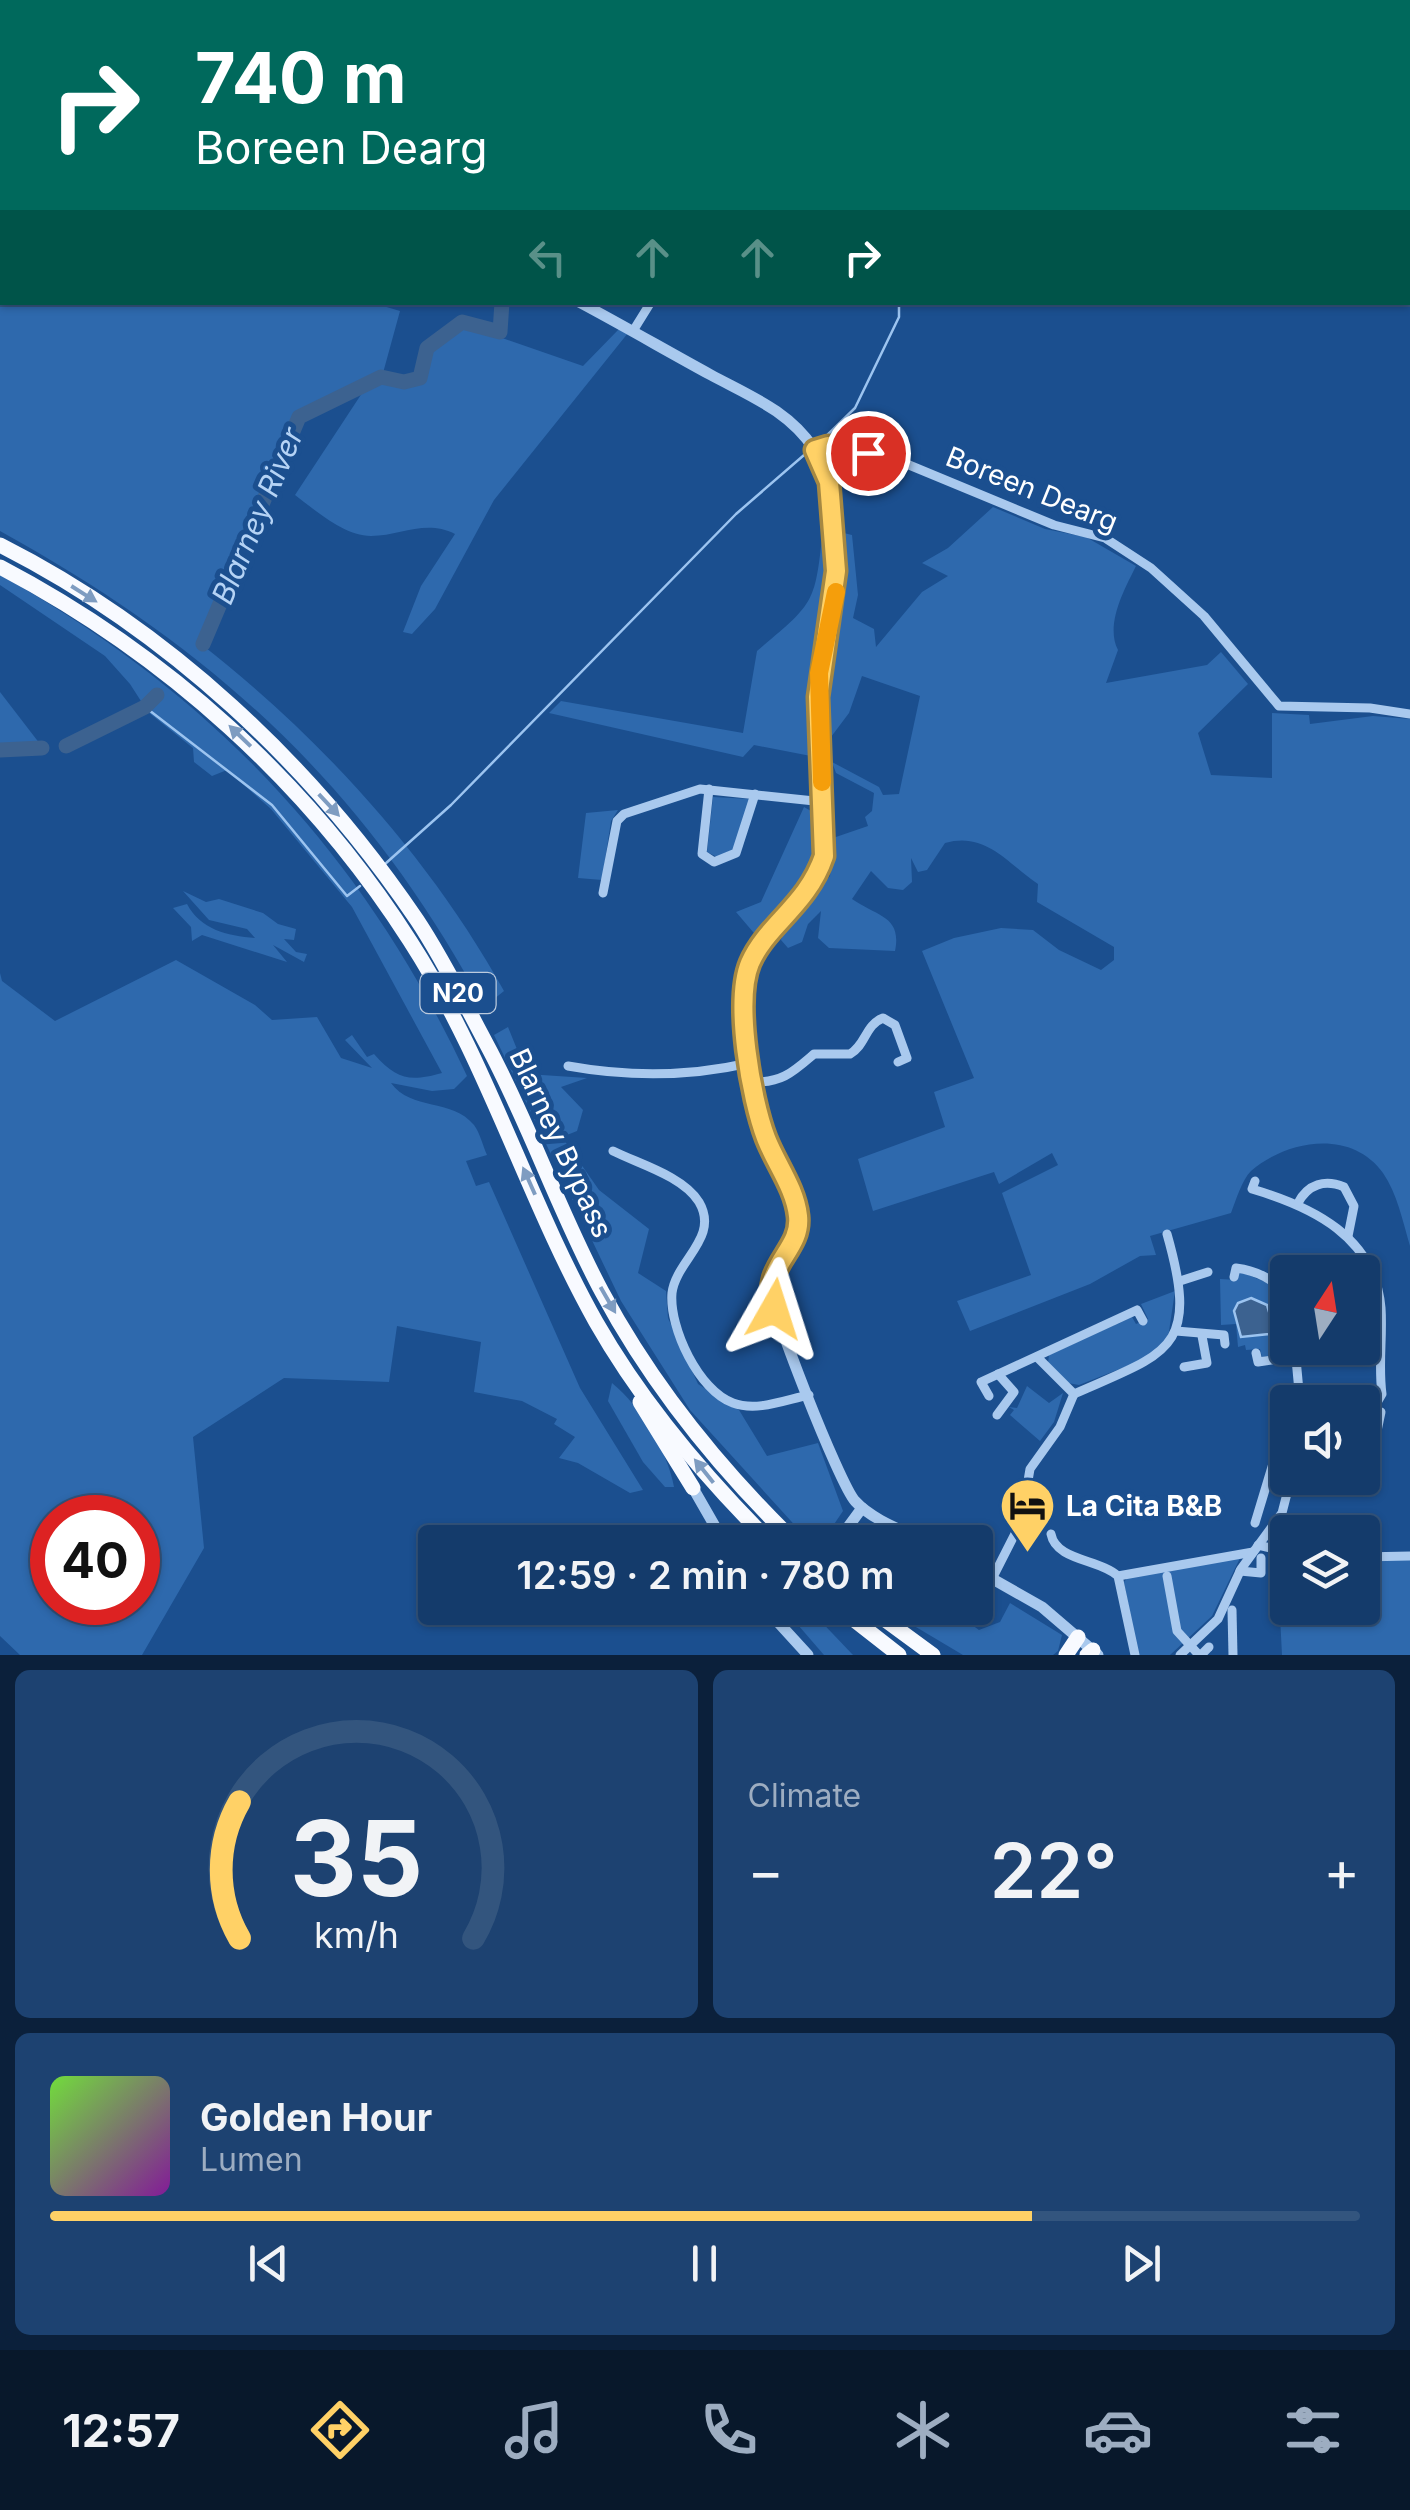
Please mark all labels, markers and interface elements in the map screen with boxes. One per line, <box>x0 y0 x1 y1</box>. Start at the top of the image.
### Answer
text: 740 m <box>195 35 407 120</box>
icon: right <box>30 40 160 170</box>
text: Boreen Dearg <box>195 120 488 175</box>
icon: left <box>520 230 575 285</box>
icon: ahead <box>625 230 680 285</box>
icon: ahead <box>730 230 785 285</box>
icon: right <box>835 230 890 285</box>
pin <box>826 411 911 496</box>
water label: Blarney River <box>204 421 311 609</box>
icon: arrive <box>841 426 896 481</box>
street label: Boreen Dearg <box>941 439 1123 539</box>
one-way arrow <box>71 584 98 602</box>
one-way arrow <box>228 725 252 748</box>
one-way arrow <box>318 793 341 817</box>
road number: N20 <box>420 973 496 1013</box>
street label: Blarney Bypass <box>502 1043 620 1243</box>
one-way arrow <box>521 1166 537 1196</box>
north arrow <box>1270 1255 1380 1365</box>
map controls <box>1270 1255 1380 1625</box>
position arrow <box>722 1257 826 1361</box>
one-way arrow <box>599 1286 616 1314</box>
button: sound <box>1270 1385 1380 1495</box>
one-way arrow <box>693 1458 715 1483</box>
hotel icon: La Cita B&B <box>997 1476 1057 1555</box>
place label: La Cita B&B <box>1066 1489 1222 1523</box>
speed limit sign: 40 <box>30 1495 160 1625</box>
button: layers <box>1270 1515 1380 1625</box>
text: 12:59 · 2 min · 780 m <box>517 1552 894 1598</box>
text: Climate <box>748 1776 861 1815</box>
text: 35 <box>289 1795 423 1921</box>
text: 22° <box>990 1825 1118 1916</box>
text: − <box>748 1838 784 1904</box>
text: + <box>1324 1838 1360 1904</box>
text: km/h <box>314 1913 399 1957</box>
text: Golden Hour <box>200 2094 432 2140</box>
text: Lumen <box>200 2140 303 2179</box>
icon: previous <box>241 2236 296 2291</box>
icon: pause <box>677 2236 732 2291</box>
icon: next <box>1114 2236 1169 2291</box>
icon: directions <box>305 2395 375 2465</box>
icon: music <box>499 2395 569 2465</box>
icon: phone <box>694 2395 764 2465</box>
icon: climate <box>888 2395 958 2465</box>
icon: car <box>1083 2395 1153 2465</box>
icon: filters <box>1278 2395 1348 2465</box>
text: 12:57 <box>62 2403 180 2458</box>

